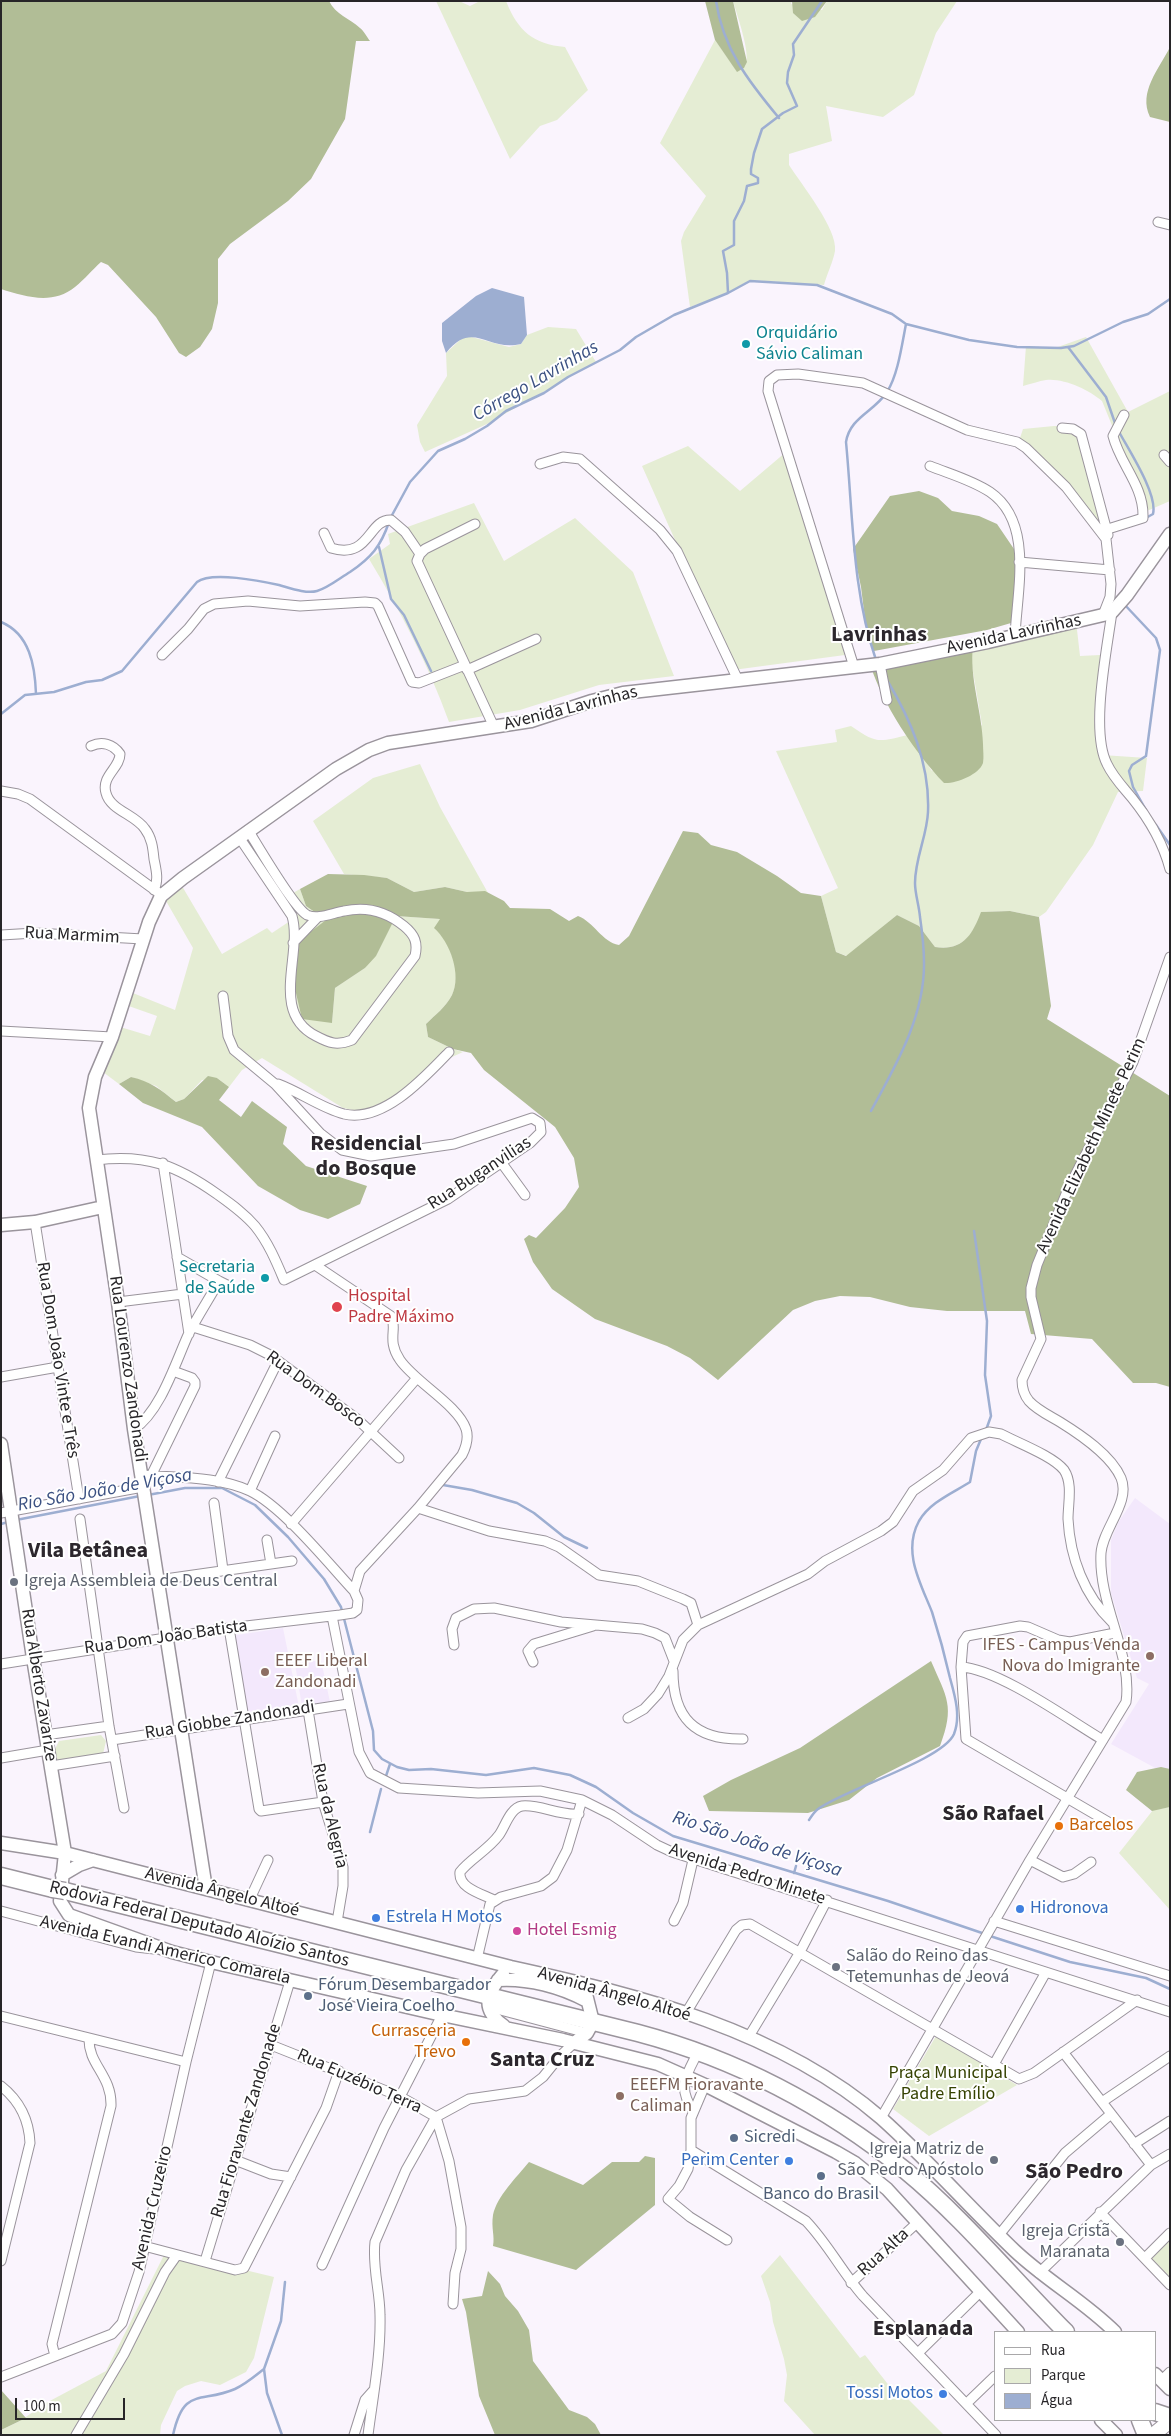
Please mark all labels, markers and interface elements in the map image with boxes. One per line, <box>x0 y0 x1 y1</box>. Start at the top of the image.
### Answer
place label: Orquidário Sávio Caliman <box>756 323 863 366</box>
water label: Córrego Lavrinhas <box>469 337 603 427</box>
marker: Orquidário Sávio Caliman <box>740 338 752 350</box>
street label: Avenida Lavrinhas <box>945 610 1083 660</box>
district label: Lavrinhas <box>831 623 927 649</box>
street label: Avenida Lavrinhas <box>502 682 640 736</box>
street label: Rua Marmim <box>24 923 120 949</box>
street label: Avenida Elizabeth Minete Perim <box>1032 1035 1152 1257</box>
district label: Residencial do Bosque <box>310 1132 422 1184</box>
street label: Rua Buganvilias <box>424 1132 536 1216</box>
place label: Secretaria de Saúde <box>179 1257 255 1300</box>
street label: Rua Dom João Vinte e Três <box>31 1260 83 1460</box>
marker: Secretaria de Saúde <box>259 1272 271 1284</box>
street label: Rua Lourenzo Zandonadi <box>103 1274 151 1464</box>
place label: Hospital Padre Máximo <box>348 1286 454 1328</box>
marker: Hospital Padre Máximo <box>330 1300 344 1314</box>
street label: Rua Dom Bosco <box>261 1347 369 1433</box>
water label: Rio São João de Viçosa <box>16 1464 194 1518</box>
district label: Vila Betânea <box>28 1539 148 1565</box>
place label: Igreja Assembleia de Deus Central <box>24 1571 278 1593</box>
marker: Igreja Assembleia de Deus Central <box>8 1576 20 1588</box>
street label: Rua Alberto Zavarize <box>15 1607 61 1763</box>
street label: Rua Dom João Batista <box>83 1616 249 1660</box>
place label: IFES - Campus Venda Nova do Imigrante <box>982 1635 1140 1678</box>
marker: IFES - Campus Venda Nova do Imigrante <box>1144 1650 1156 1662</box>
place label: EEEF Liberal Zandonadi <box>275 1651 367 1694</box>
marker: EEEF Liberal Zandonadi <box>259 1666 271 1678</box>
street label: Rua Giobbe Zandonadi <box>143 1697 317 1745</box>
street label: Rua da Alegria <box>306 1761 352 1871</box>
district label: São Rafael <box>942 1802 1044 1828</box>
water label: Rio São João de Viçosa <box>669 1807 845 1883</box>
place label: Barcelos <box>1069 1815 1133 1837</box>
marker: Barcelos <box>1053 1820 1065 1832</box>
street label: Avenida Pedro Minete <box>666 1840 828 1910</box>
street label: Avenida Ângelo Altoé <box>143 1863 301 1923</box>
street label: Rodovia Federal Deputado Aloízio Santos <box>47 1877 351 1973</box>
place label: Hidronova <box>1030 1898 1109 1920</box>
marker: Hidronova <box>1014 1903 1026 1915</box>
place label: Estrela H Motos <box>386 1907 502 1929</box>
street label: Avenida Evandi Americo Comarela <box>38 1912 292 1990</box>
marker: Estrela H Motos <box>370 1912 382 1924</box>
place label: Hotel Esmig <box>527 1920 617 1942</box>
marker: Hotel Esmig <box>511 1925 523 1937</box>
place label: Salão do Reino das Tetemunhas de Jeová <box>846 1946 1009 1988</box>
marker: Salão do Reino das Tetemunhas de Jeová <box>830 1961 842 1973</box>
street label: Avenida Ângelo Altoé <box>535 1963 693 2027</box>
place label: Fórum Desembargador José Vieira Coelho <box>318 1975 491 2018</box>
marker: Fórum Desembargador José Vieira Coelho <box>302 1990 314 2002</box>
street label: Rua Fioravante Zandonade <box>207 2021 287 2221</box>
place label: Currasceria Trevo <box>371 2021 456 2064</box>
marker: Currasceria Trevo <box>460 2036 472 2048</box>
street label: Rua Euzébio Terra <box>293 2045 425 2119</box>
district label: Santa Cruz <box>490 2048 594 2074</box>
park label: Praça Municipal Padre Emílio <box>889 2063 1007 2106</box>
place label: EEEFM Fioravante Caliman <box>630 2075 764 2118</box>
marker: EEEFM Fioravante Caliman <box>614 2090 626 2102</box>
place label: Sicredi <box>744 2127 796 2149</box>
marker: Sicredi <box>728 2132 740 2144</box>
place label: Igreja Matriz de São Pedro Apóstolo <box>837 2139 984 2182</box>
street label: Avenida Cruzeiro <box>128 2144 178 2272</box>
place label: Perim Center <box>681 2150 779 2172</box>
marker: Igreja Matriz de São Pedro Apóstolo <box>988 2154 1000 2166</box>
marker: Perim Center <box>783 2155 795 2167</box>
district label: São Pedro <box>1025 2160 1123 2186</box>
marker: Banco do Brasil <box>815 2170 827 2182</box>
place label: Banco do Brasil <box>763 2184 879 2206</box>
place label: Igreja Cristã Maranata <box>1021 2221 1110 2264</box>
street label: Rua Alta <box>854 2224 914 2282</box>
marker: Igreja Cristã Maranata <box>1114 2236 1126 2248</box>
district label: Esplanada <box>873 2317 973 2343</box>
legend <box>994 2331 1156 2421</box>
text: Rua <box>1041 2340 1065 2361</box>
text: Parque <box>1041 2365 1085 2386</box>
place label: Tossi Motos <box>846 2383 933 2405</box>
scale bar <box>18 2388 128 2420</box>
marker: Tossi Motos <box>937 2388 949 2400</box>
text: Água <box>1041 2390 1072 2411</box>
text: 100 m <box>23 2396 61 2417</box>

